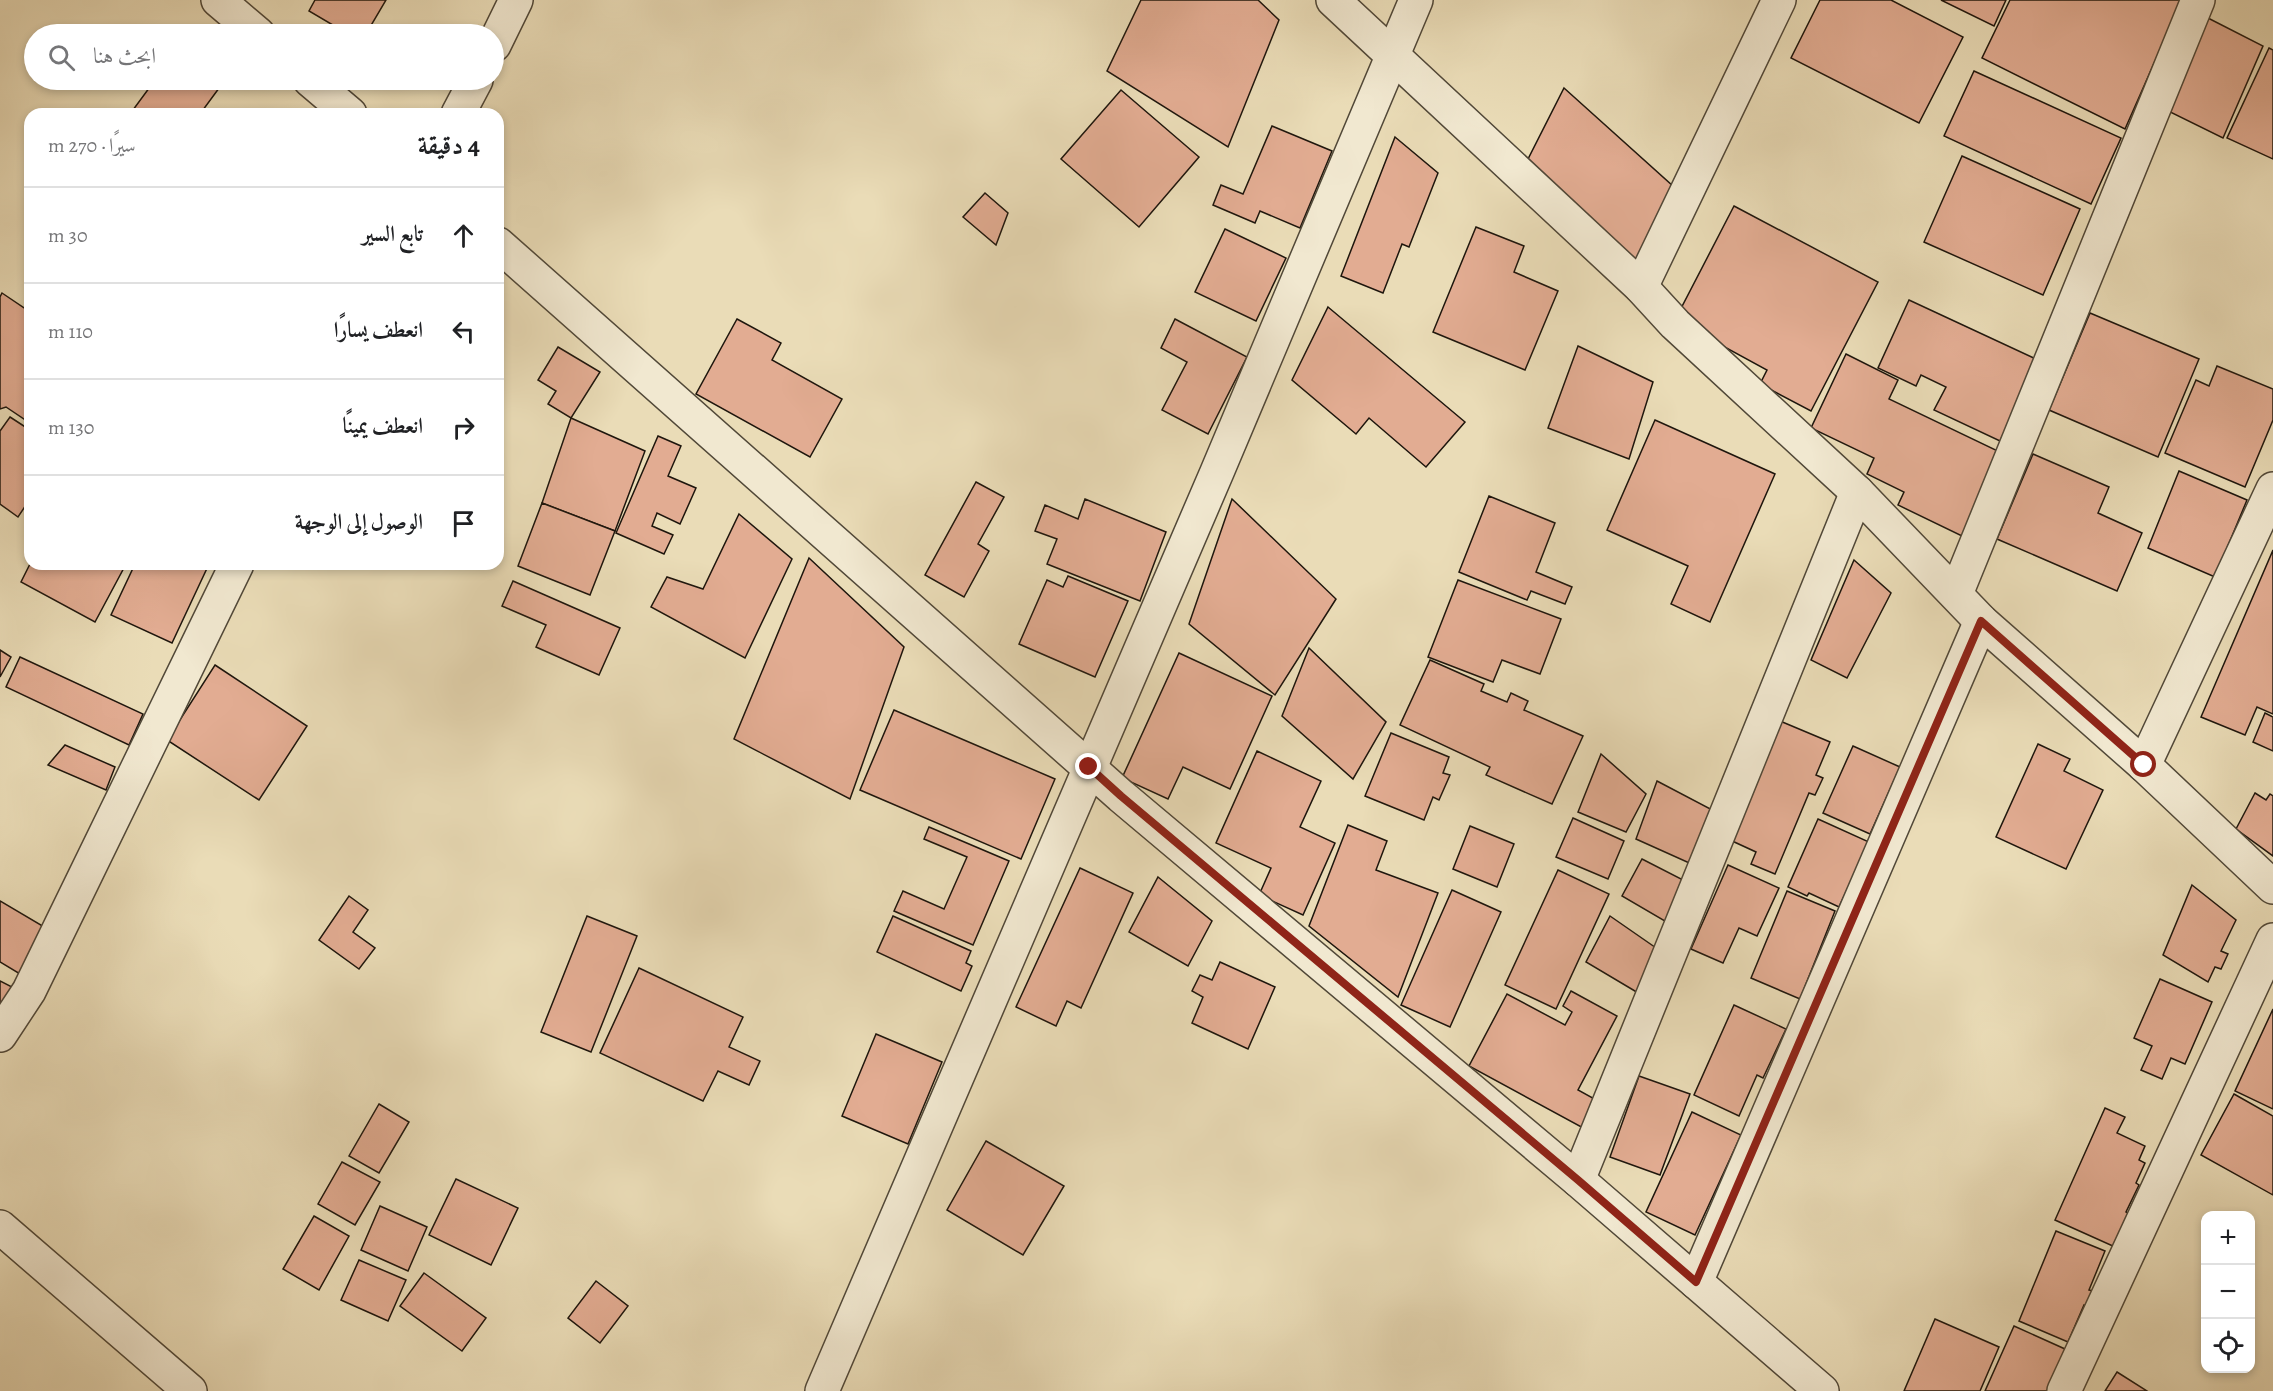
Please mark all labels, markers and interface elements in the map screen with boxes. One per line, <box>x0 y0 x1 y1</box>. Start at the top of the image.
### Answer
search box <box>24 24 504 90</box>
icon: search <box>45 41 78 74</box>
text: ابحث هنا <box>93 41 156 71</box>
text: 4 دقيقة <box>418 128 480 163</box>
text: سيرًا · 270 m <box>48 132 136 159</box>
text: تابع السير <box>362 219 423 249</box>
icon: ahead <box>447 219 480 252</box>
text: 30 m <box>48 222 88 249</box>
text: انعطف يسارًا <box>334 315 423 345</box>
icon: left <box>447 315 480 348</box>
text: 110 m <box>48 318 93 345</box>
text: انعطف يمينًا <box>343 411 423 441</box>
icon: right <box>447 411 480 444</box>
text: 130 m <box>48 414 94 441</box>
text: الوصول إلى الوجهة <box>295 507 423 537</box>
icon: arrive <box>447 507 480 540</box>
route start <box>2130 751 2156 777</box>
route end <box>1075 753 1101 779</box>
map controls <box>2201 1211 2255 1373</box>
button: + <box>2201 1211 2255 1265</box>
button: − <box>2201 1265 2255 1319</box>
button: locate <box>2201 1319 2255 1373</box>

